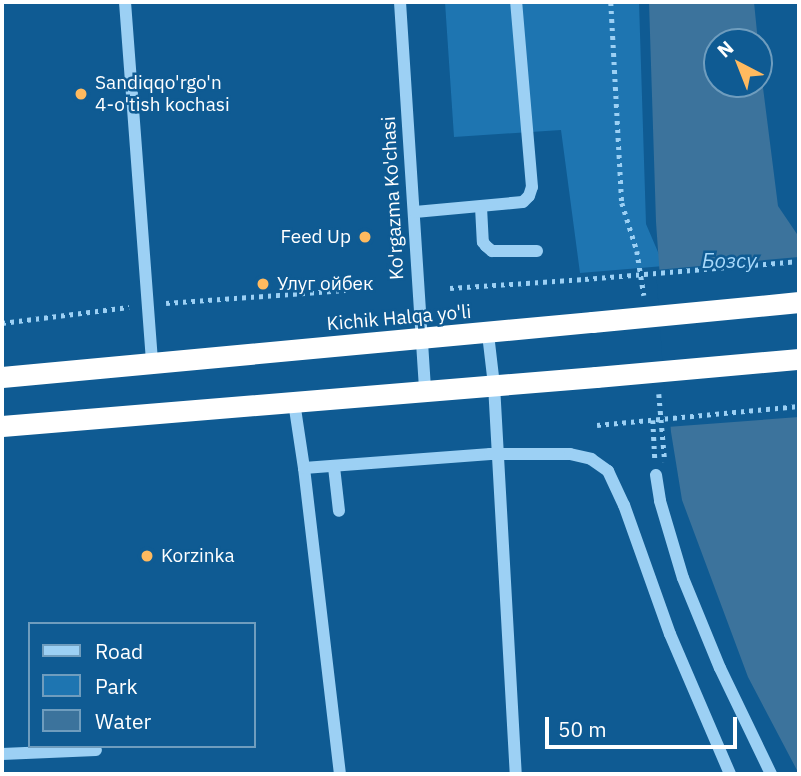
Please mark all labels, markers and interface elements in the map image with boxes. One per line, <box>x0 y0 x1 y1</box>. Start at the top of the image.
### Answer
north arrow <box>703 28 773 98</box>
text: N <box>712 35 738 62</box>
place label: Sandiqqo'rgo'n 4-o'tish kochasi <box>95 72 230 116</box>
marker: Sandiqqo'rgo'n 4-o'tish kochasi <box>73 86 89 102</box>
street label: Ko'rgazma Ko'chasi <box>377 116 409 280</box>
place label: Feed Up <box>281 226 351 248</box>
marker: Feed Up <box>357 229 373 245</box>
water label: Бозсу <box>702 247 756 273</box>
place label: Улуг ойбек <box>277 273 374 295</box>
marker: Улуг ойбек <box>255 276 271 292</box>
street label: Kichik Halqa yo'li <box>326 300 472 336</box>
place label: Korzinka <box>161 545 235 567</box>
marker: Korzinka <box>139 548 155 564</box>
legend <box>28 622 256 748</box>
text: Road <box>95 637 143 665</box>
text: Park <box>95 672 138 700</box>
scale bar <box>549 702 742 746</box>
text: Water <box>95 707 151 735</box>
text: 50 m <box>558 715 607 743</box>

